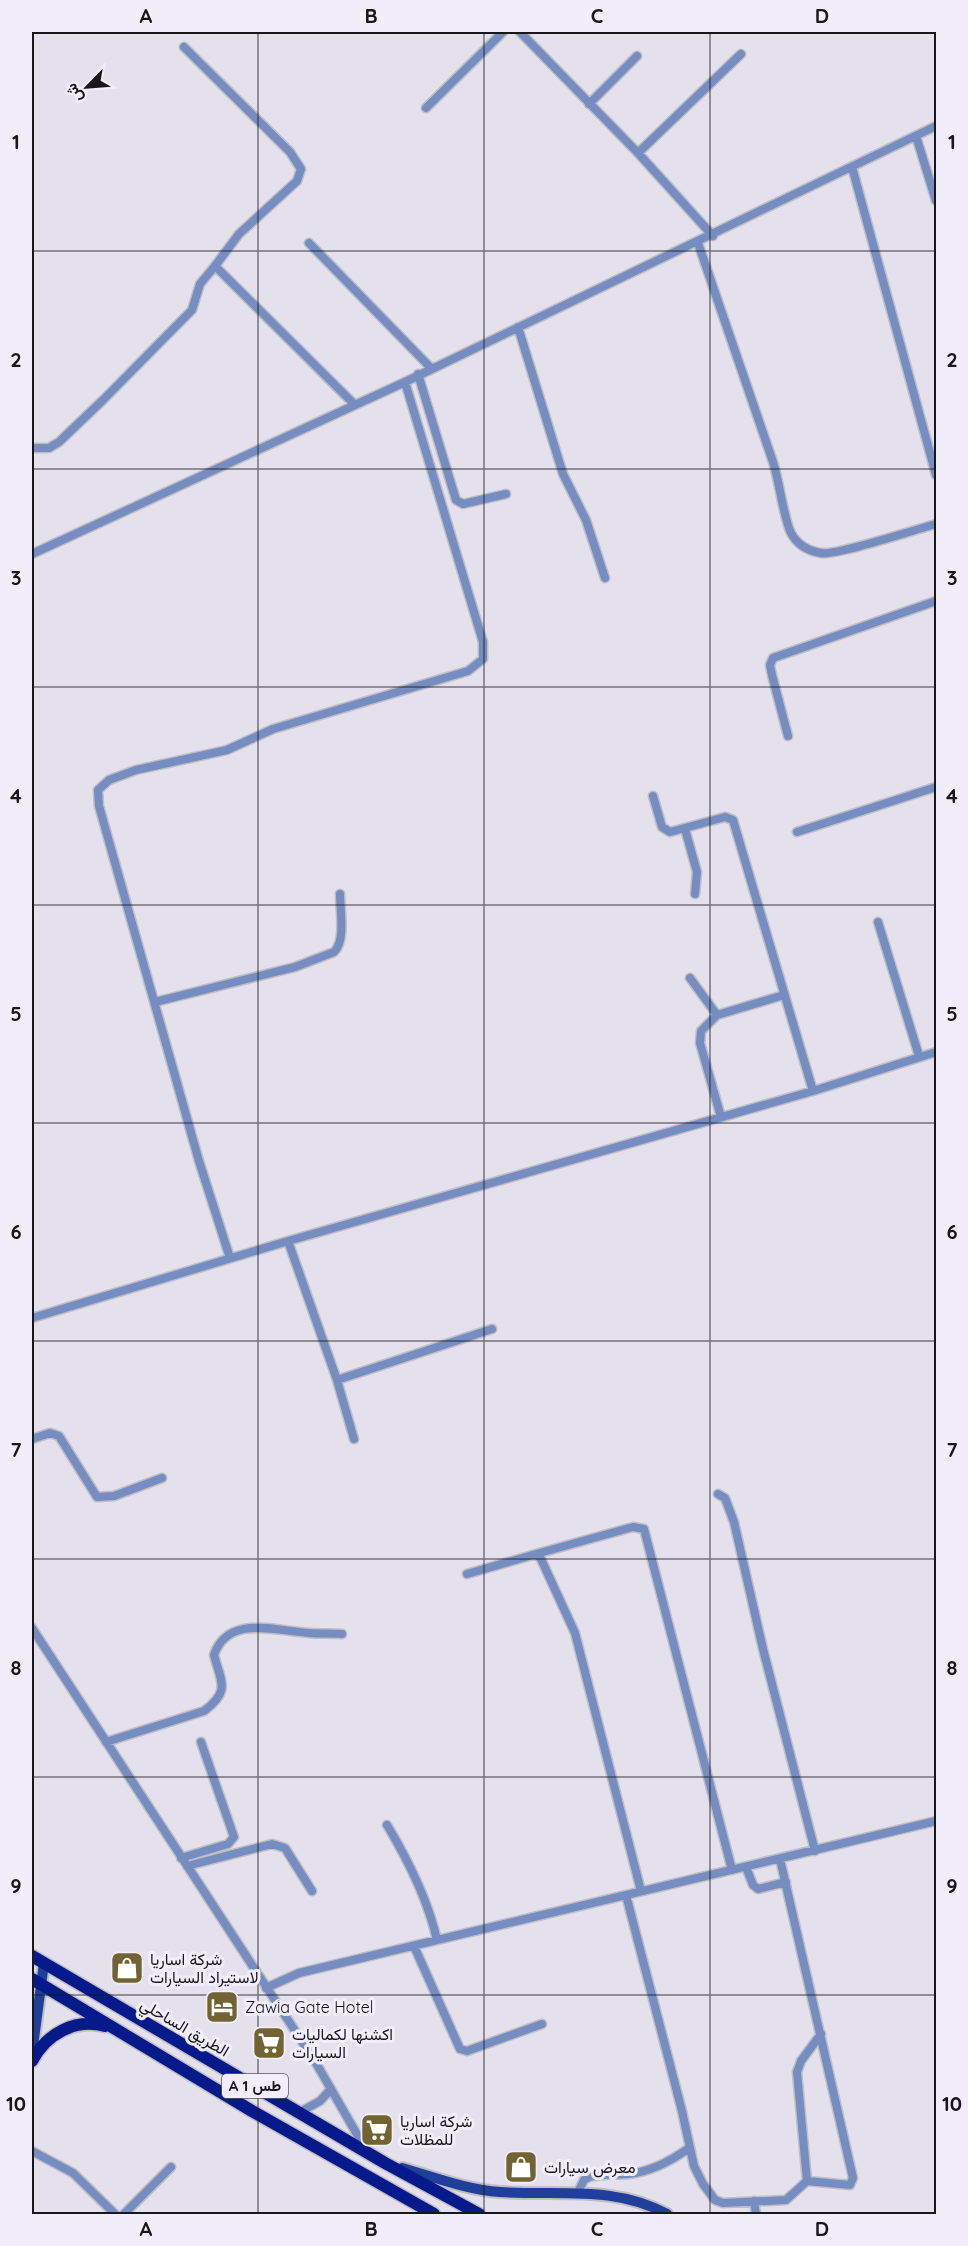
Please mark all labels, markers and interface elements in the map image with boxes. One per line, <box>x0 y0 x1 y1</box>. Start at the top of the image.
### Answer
text: A <box>140 3 153 28</box>
text: B <box>364 3 378 28</box>
text: C <box>591 3 604 28</box>
text: D <box>815 3 829 28</box>
north arrow <box>57 57 117 117</box>
text: ش <box>60 80 87 106</box>
text: 1 <box>12 129 20 154</box>
text: 1 <box>948 129 956 154</box>
text: 2 <box>10 347 22 372</box>
text: 2 <box>946 347 958 372</box>
text: 3 <box>11 565 21 590</box>
text: 3 <box>947 565 957 590</box>
text: 4 <box>10 783 22 808</box>
text: 4 <box>946 783 958 808</box>
text: 5 <box>10 1001 22 1026</box>
text: 5 <box>946 1001 958 1026</box>
text: 6 <box>10 1219 22 1244</box>
text: 6 <box>946 1219 958 1244</box>
text: 7 <box>11 1437 22 1462</box>
text: 7 <box>947 1437 958 1462</box>
text: 8 <box>11 1655 22 1680</box>
text: 8 <box>947 1655 958 1680</box>
text: 9 <box>10 1873 22 1898</box>
text: 9 <box>946 1873 958 1898</box>
place label: شركة اساريا لاستيراد السيارات <box>150 1949 259 1988</box>
shop icon: شركة اساريا لاستيراد السيارات <box>109 1950 145 1986</box>
hotel icon: Zawia Gate Hotel <box>204 1989 240 2025</box>
street label: الطريق الساحلي <box>135 1994 233 2064</box>
place label: Zawia Gate Hotel <box>245 1997 373 2017</box>
place label: اكشنها لكماليات السيارات <box>292 2024 393 2063</box>
supermarket icon: اكشنها لكماليات السيارات <box>251 2025 287 2061</box>
road number: A 1 طس <box>222 2074 288 2098</box>
text: 10 <box>6 2091 26 2116</box>
text: 10 <box>942 2091 962 2116</box>
place label: شركة اساريا للمظلات <box>400 2111 472 2149</box>
supermarket icon: شركة اساريا للمظلات <box>359 2112 395 2148</box>
shop icon: معرض سيارات <box>503 2149 539 2185</box>
place label: معرض سيارات <box>544 2157 636 2178</box>
text: A <box>140 2216 153 2241</box>
text: B <box>364 2216 378 2241</box>
text: C <box>591 2216 604 2241</box>
text: D <box>815 2216 829 2241</box>

